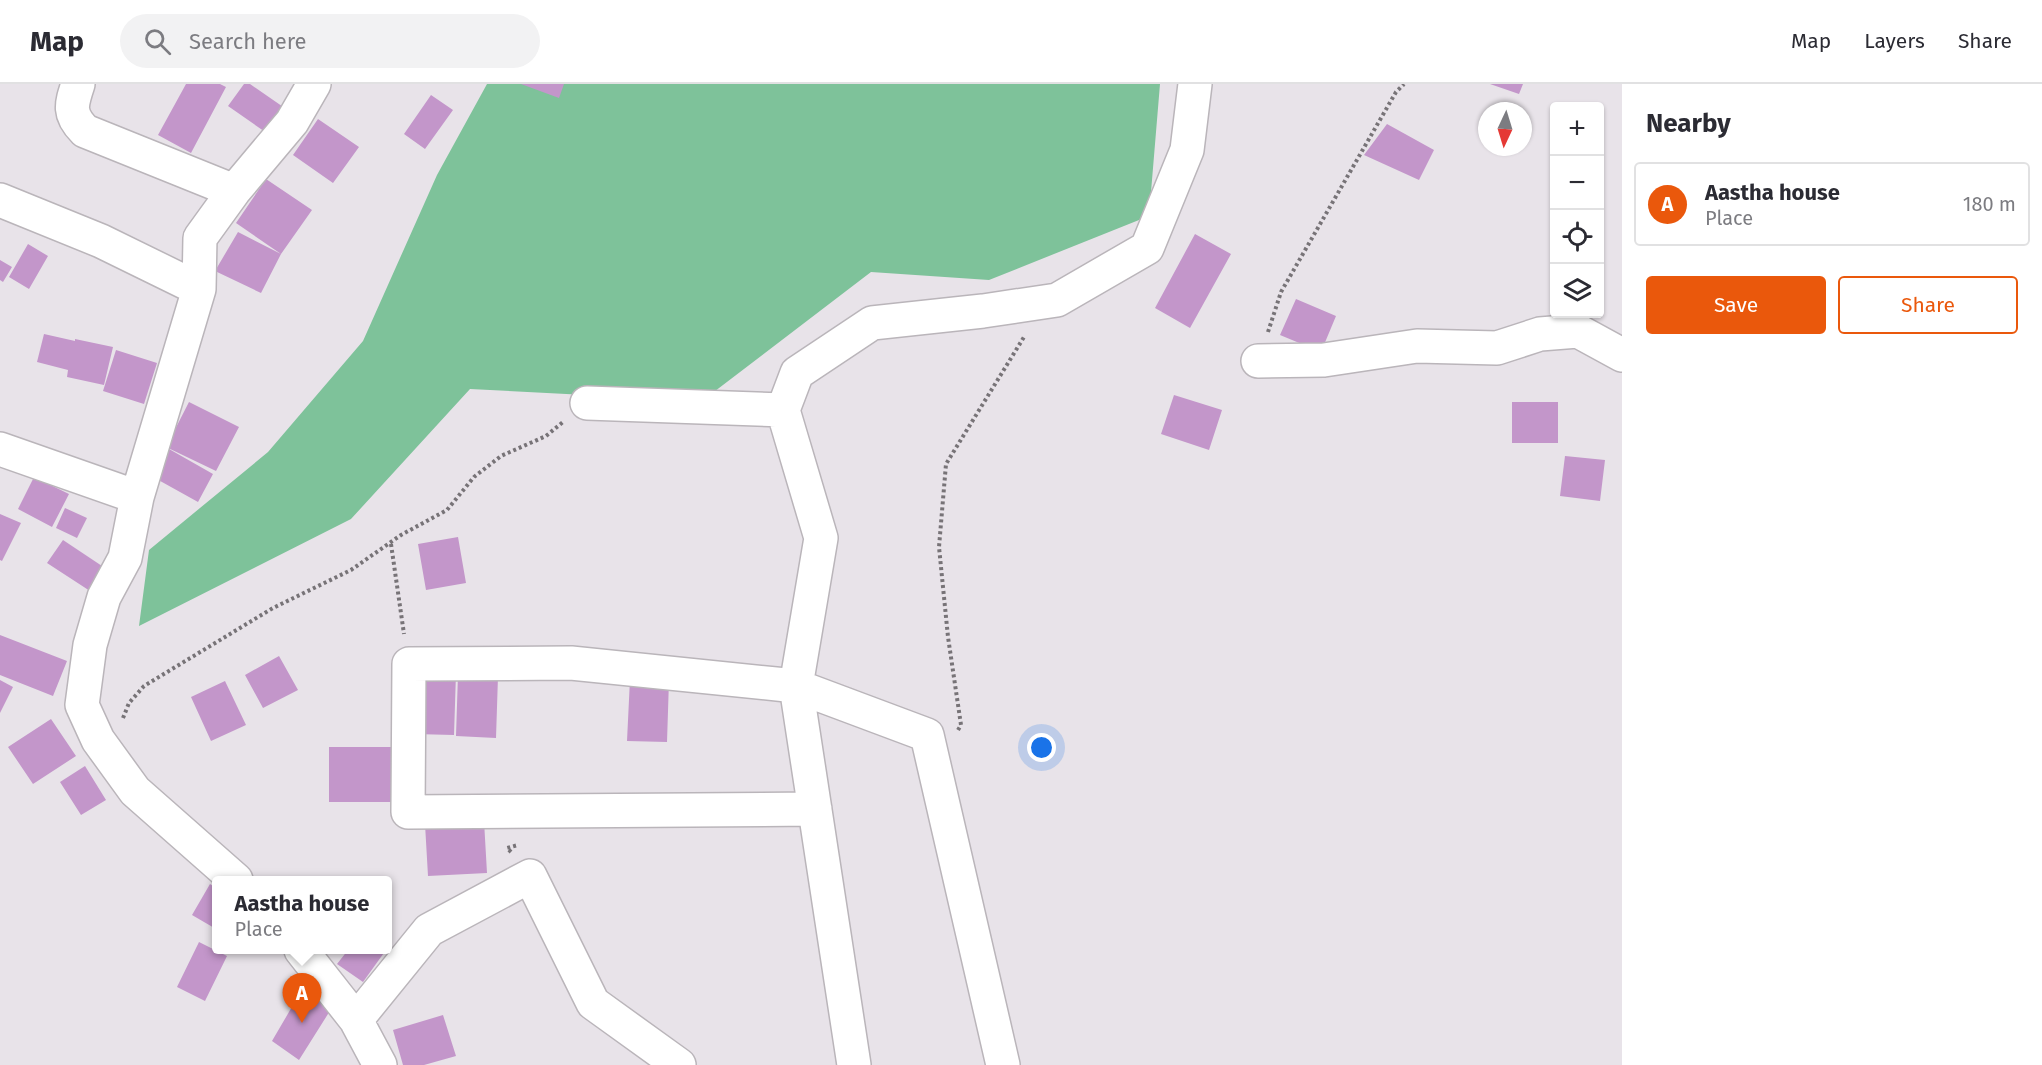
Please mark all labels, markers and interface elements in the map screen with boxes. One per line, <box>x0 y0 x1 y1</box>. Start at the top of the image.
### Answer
search box <box>120 14 540 68</box>
text: Map <box>30 25 84 58</box>
icon: search <box>141 25 174 58</box>
text: Search here <box>189 28 307 55</box>
text: Map <box>1791 28 1831 54</box>
text: Layers <box>1864 28 1925 54</box>
text: Share <box>1958 28 2012 54</box>
north arrow <box>1478 102 1532 156</box>
map controls <box>1550 102 1604 318</box>
button: + <box>1550 102 1604 156</box>
text: Nearby <box>1646 108 1731 139</box>
button: − <box>1550 156 1604 210</box>
text: Aastha house <box>1705 179 1840 206</box>
text: A <box>1662 192 1673 216</box>
text: 180 m <box>1963 192 2016 216</box>
text: Place <box>1705 206 1753 230</box>
button: locate <box>1550 210 1604 264</box>
button: layers <box>1550 264 1604 318</box>
button: Save <box>1646 276 1826 334</box>
button: Share <box>1838 276 2018 334</box>
your location <box>1027 733 1056 762</box>
popup <box>212 876 392 954</box>
text: Aastha house <box>235 890 369 917</box>
text: Place <box>235 917 283 941</box>
pin: A <box>282 974 322 1023</box>

